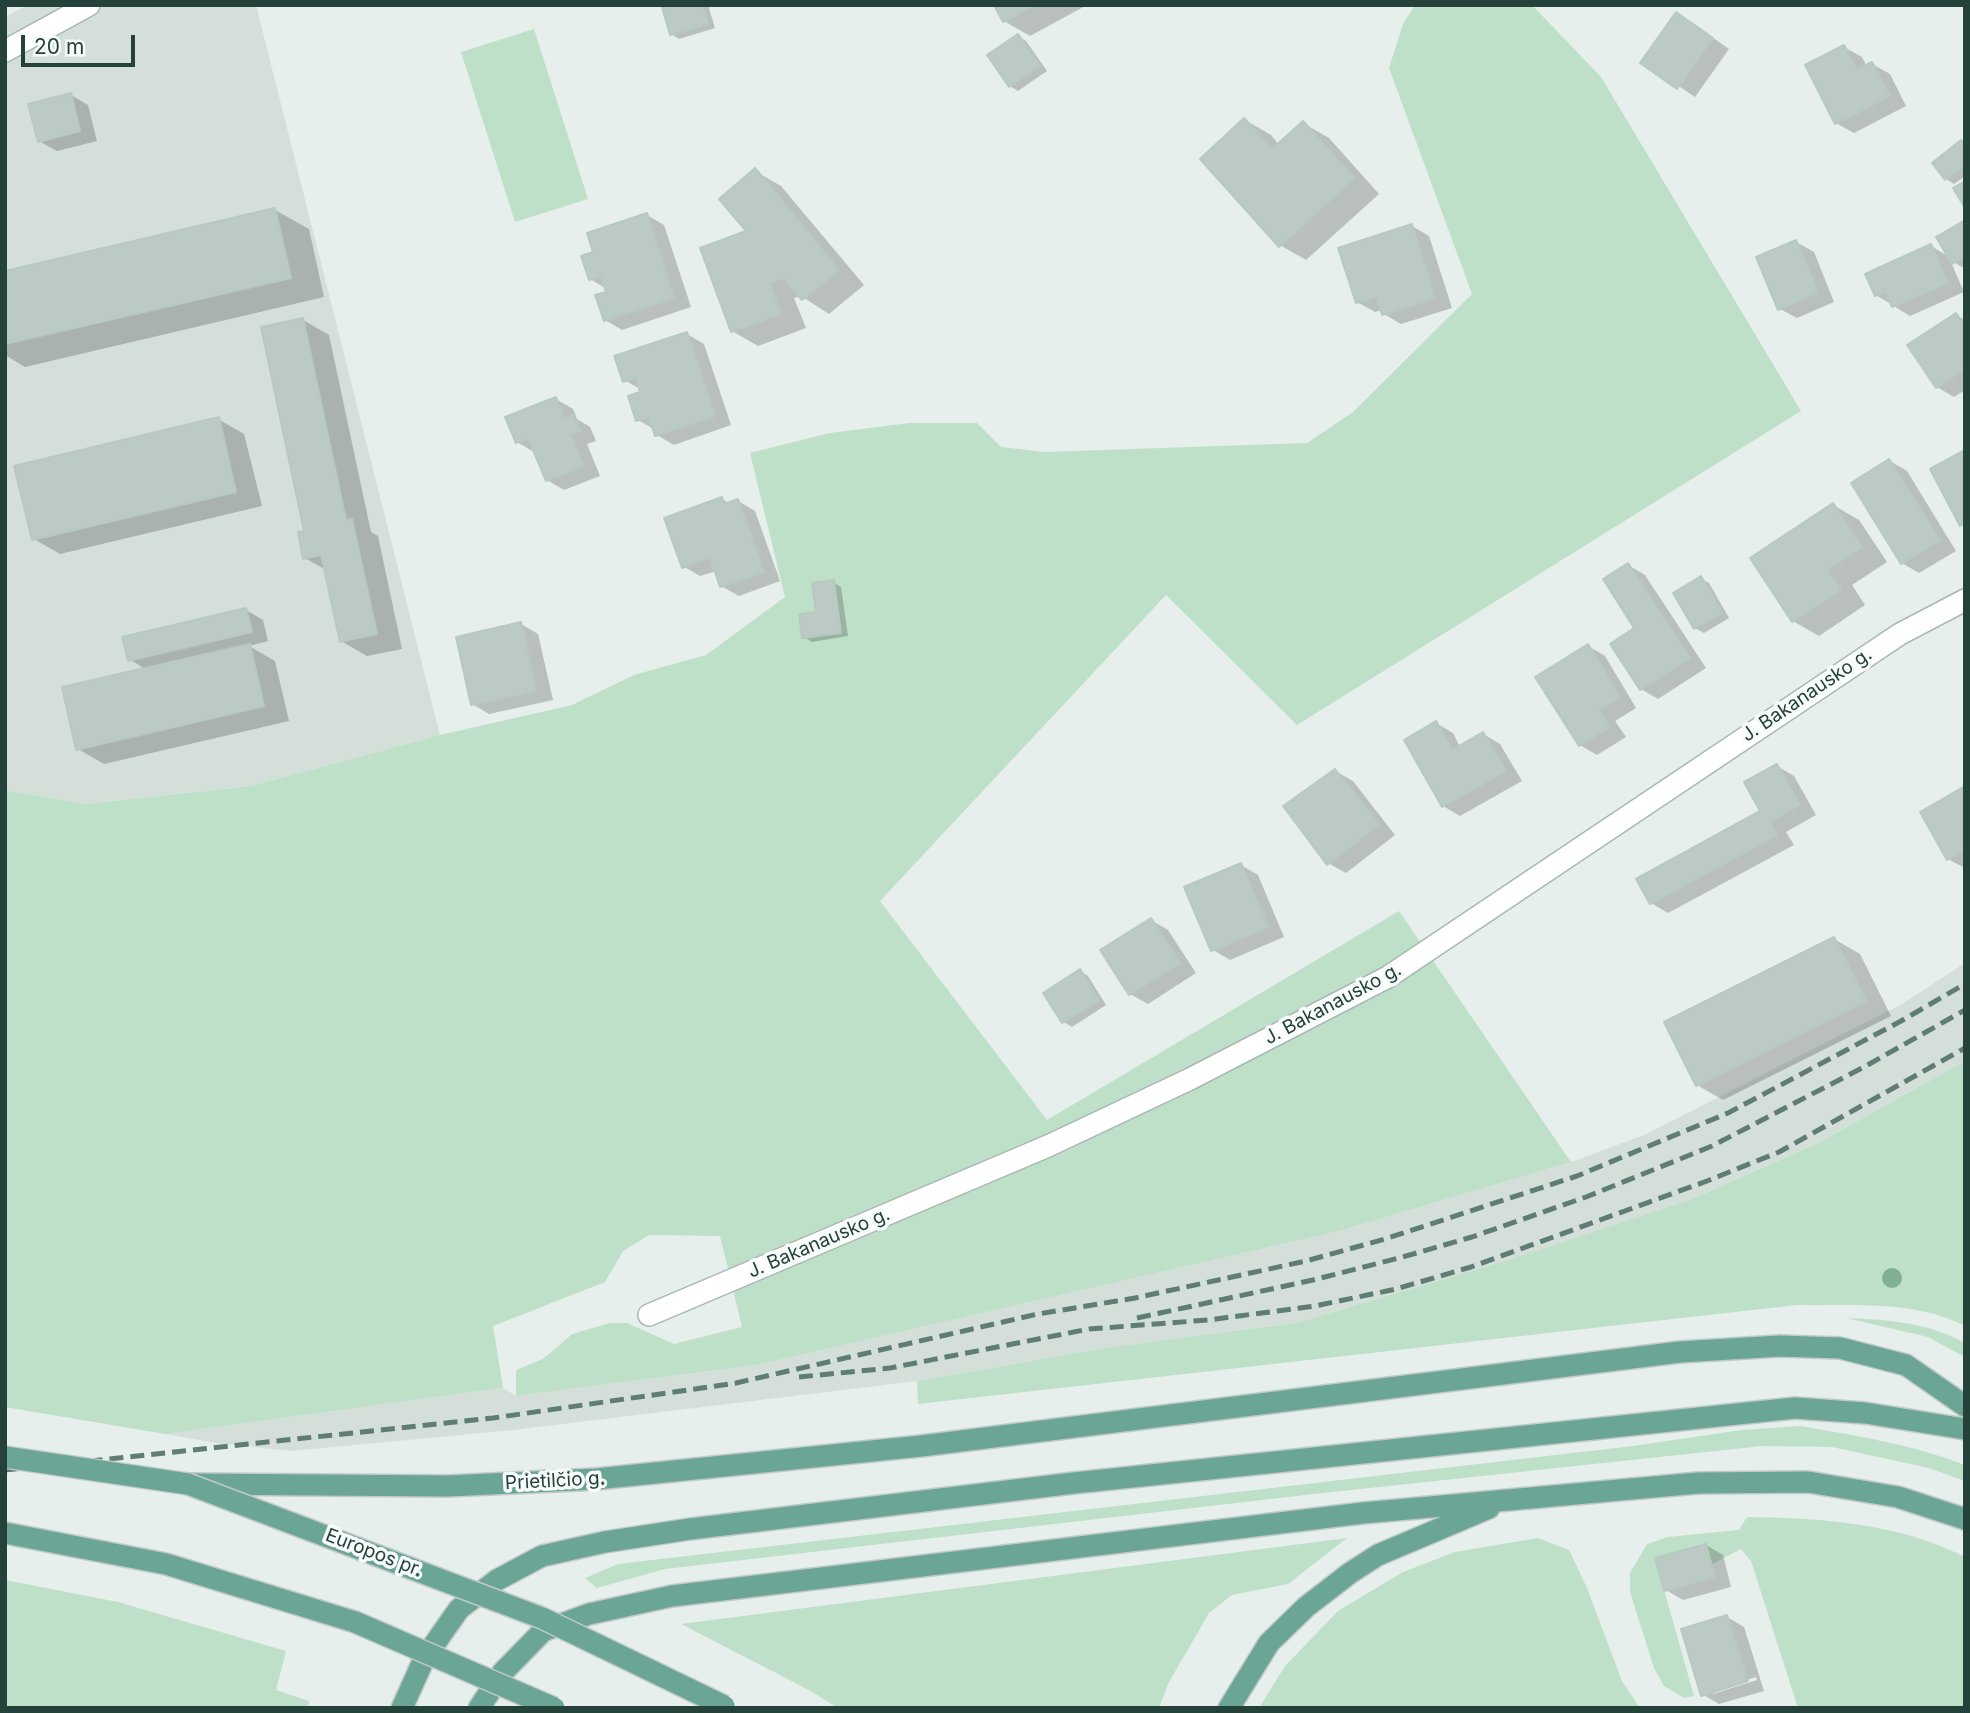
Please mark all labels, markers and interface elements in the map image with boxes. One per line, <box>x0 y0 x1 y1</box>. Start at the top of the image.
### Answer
scale bar <box>24 21 138 65</box>
text: 20 m <box>34 34 84 59</box>
street label: J. Bakanausko g. <box>1738 643 1876 747</box>
street label: J. Bakanausko g. <box>1260 958 1406 1050</box>
street label: J. Bakanausko g. <box>744 1203 894 1283</box>
street label: Prietilčio g. <box>504 1467 606 1495</box>
street label: Europos pr. <box>322 1524 426 1582</box>

